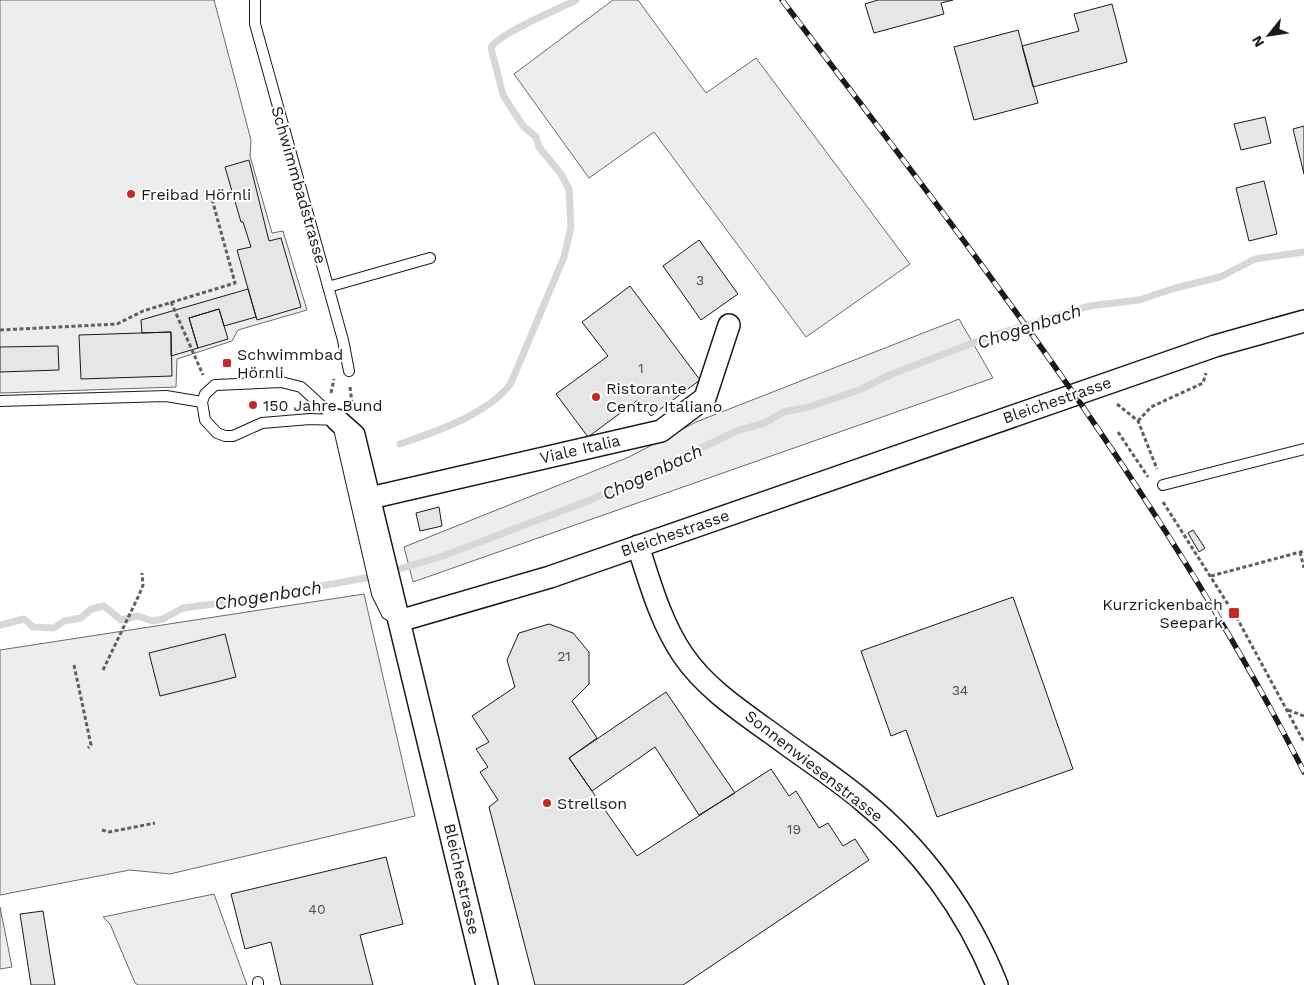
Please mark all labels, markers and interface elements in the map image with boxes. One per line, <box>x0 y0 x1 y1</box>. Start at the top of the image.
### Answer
north arrow <box>1244 10 1294 60</box>
text: N <box>1248 33 1267 50</box>
street label: Schwimmbadstrasse <box>267 104 331 266</box>
place label: Freibad Hörnli <box>141 185 251 204</box>
marker: Freibad Hörnli <box>125 188 137 200</box>
house number: 3 <box>696 272 704 288</box>
water label: Chogenbach <box>974 299 1084 353</box>
place label: Schwimmbad Hörnli <box>237 345 343 382</box>
marker: Schwimmbad Hörnli <box>221 357 233 369</box>
house number: 1 <box>638 360 644 376</box>
street label: Bleichestrasse <box>1000 373 1114 427</box>
place label: Ristorante Centro Italiano <box>606 379 722 416</box>
marker: Ristorante Centro Italiano <box>590 391 602 403</box>
place label: 150 Jahre Bund <box>263 396 383 415</box>
marker: 150 Jahre Bund <box>247 399 259 411</box>
street label: Viale Italia <box>538 431 622 467</box>
water label: Chogenbach <box>598 440 706 504</box>
street label: Bleichestrasse <box>618 506 732 560</box>
water label: Chogenbach <box>213 576 323 614</box>
place label: Kurzrickenbach Seepark <box>1102 595 1223 632</box>
marker: Kurzrickenbach Seepark <box>1227 606 1241 620</box>
house number: 21 <box>557 648 571 664</box>
house number: 34 <box>952 682 968 698</box>
street label: Sonnenwiesenstrasse <box>741 706 887 826</box>
place label: Strellson <box>557 794 627 813</box>
marker: Strellson <box>541 797 553 809</box>
house number: 19 <box>787 821 801 837</box>
street label: Bleichestrasse <box>440 822 484 936</box>
house number: 40 <box>308 901 326 917</box>

